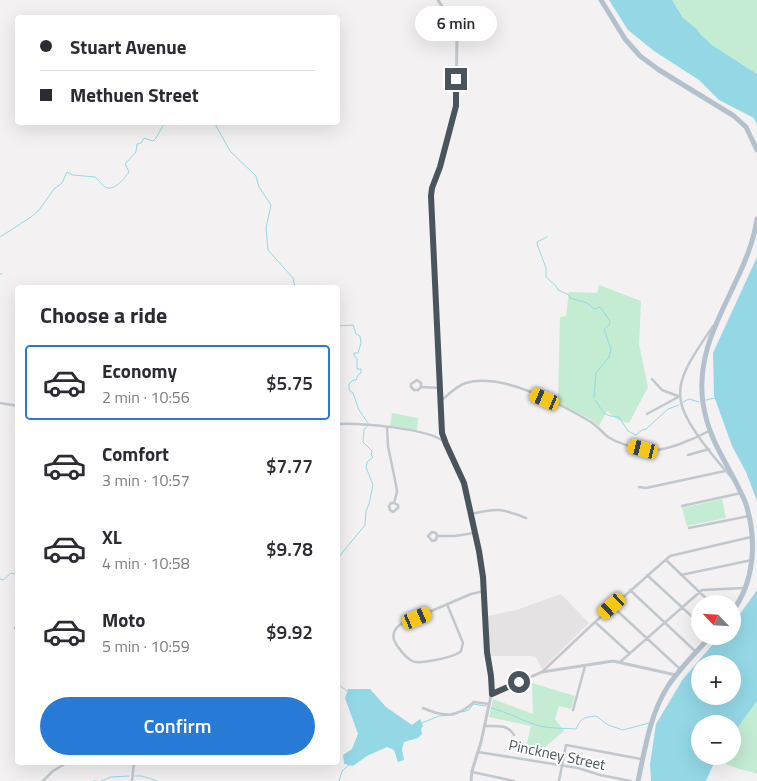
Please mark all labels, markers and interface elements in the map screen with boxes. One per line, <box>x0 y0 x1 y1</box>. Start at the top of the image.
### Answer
callout: 6 min <box>415 7 497 42</box>
text: 6 min <box>437 11 475 35</box>
text: Stuart Avenue <box>70 32 186 61</box>
route end <box>445 68 467 90</box>
text: Methuen Street <box>70 80 199 109</box>
text: Choose a ride <box>40 298 167 332</box>
text: Economy <box>102 356 177 385</box>
icon: car <box>42 360 87 405</box>
text: $5.75 <box>266 368 313 397</box>
text: 2 min · 10:56 <box>102 385 190 409</box>
car <box>528 386 561 412</box>
car <box>626 438 659 460</box>
text: Comfort <box>102 439 169 468</box>
icon: car <box>42 443 87 488</box>
text: $7.77 <box>266 451 313 480</box>
text: 3 min · 10:57 <box>102 468 190 492</box>
text: XL <box>102 522 122 551</box>
icon: car <box>42 526 87 571</box>
text: $9.78 <box>266 534 313 563</box>
text: 4 min · 10:58 <box>102 551 190 575</box>
car <box>595 590 628 622</box>
north arrow <box>691 595 741 645</box>
map controls <box>691 595 741 765</box>
text: Moto <box>102 605 145 634</box>
car <box>400 605 433 631</box>
icon: car <box>42 609 87 654</box>
text: $9.92 <box>266 617 313 646</box>
text: 5 min · 10:59 <box>102 634 190 658</box>
button: + <box>691 655 741 705</box>
route start <box>508 671 530 693</box>
button: Confirm <box>40 697 315 755</box>
button: − <box>691 715 741 765</box>
street label: Pinckney Street <box>506 733 608 776</box>

